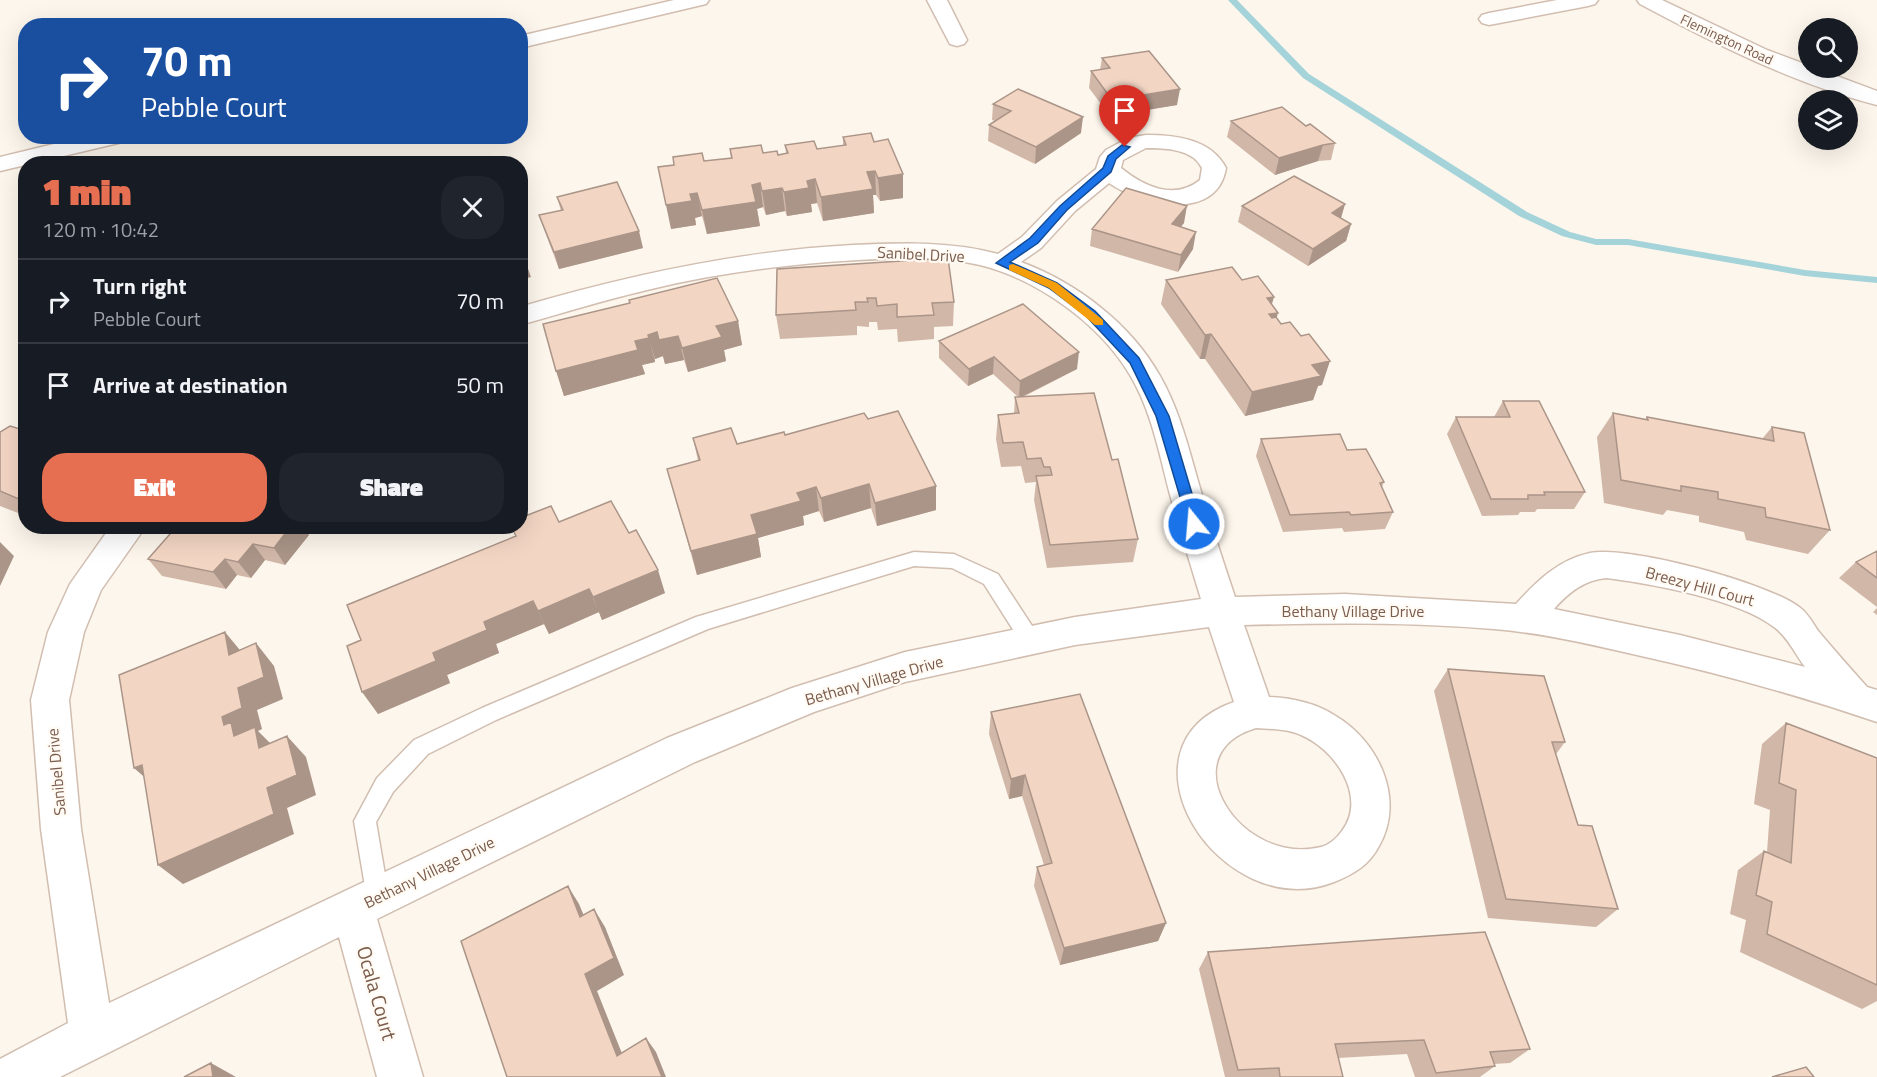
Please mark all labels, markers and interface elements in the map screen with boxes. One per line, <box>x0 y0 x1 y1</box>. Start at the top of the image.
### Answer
street label: Flemington Road <box>1677 8 1777 70</box>
map controls <box>1798 18 1858 150</box>
button: search <box>1798 18 1858 78</box>
text: 70 m <box>141 28 233 92</box>
icon: right <box>42 42 120 120</box>
pin <box>1099 85 1150 147</box>
text: Pebble Court <box>141 86 287 127</box>
button: layers <box>1798 90 1858 150</box>
icon: arrive <box>1108 94 1141 127</box>
text: 1 min <box>42 164 131 219</box>
button: close <box>441 176 504 239</box>
text: 120 m · 10:42 <box>42 214 159 245</box>
street label: Sanibel Drive <box>877 240 965 268</box>
text: Turn right <box>93 269 187 303</box>
text: 70 m <box>456 284 504 318</box>
icon: right <box>42 285 75 318</box>
text: Pebble Court <box>93 303 201 334</box>
text: Arrive at destination <box>93 368 288 402</box>
text: 50 m <box>456 368 504 402</box>
icon: arrive <box>42 369 75 402</box>
button: Exit <box>42 453 267 522</box>
button: Share <box>279 453 504 522</box>
position arrow <box>1162 492 1226 556</box>
street label: Breezy Hill Court <box>1643 560 1757 612</box>
street label: Bethany Village Drive <box>1282 599 1424 623</box>
street label: Bethany Village Drive <box>802 649 946 711</box>
street label: Sanibel Drive <box>40 727 72 817</box>
street label: Bethany Village Drive <box>360 830 498 914</box>
street label: Ocala Court <box>349 942 405 1044</box>

